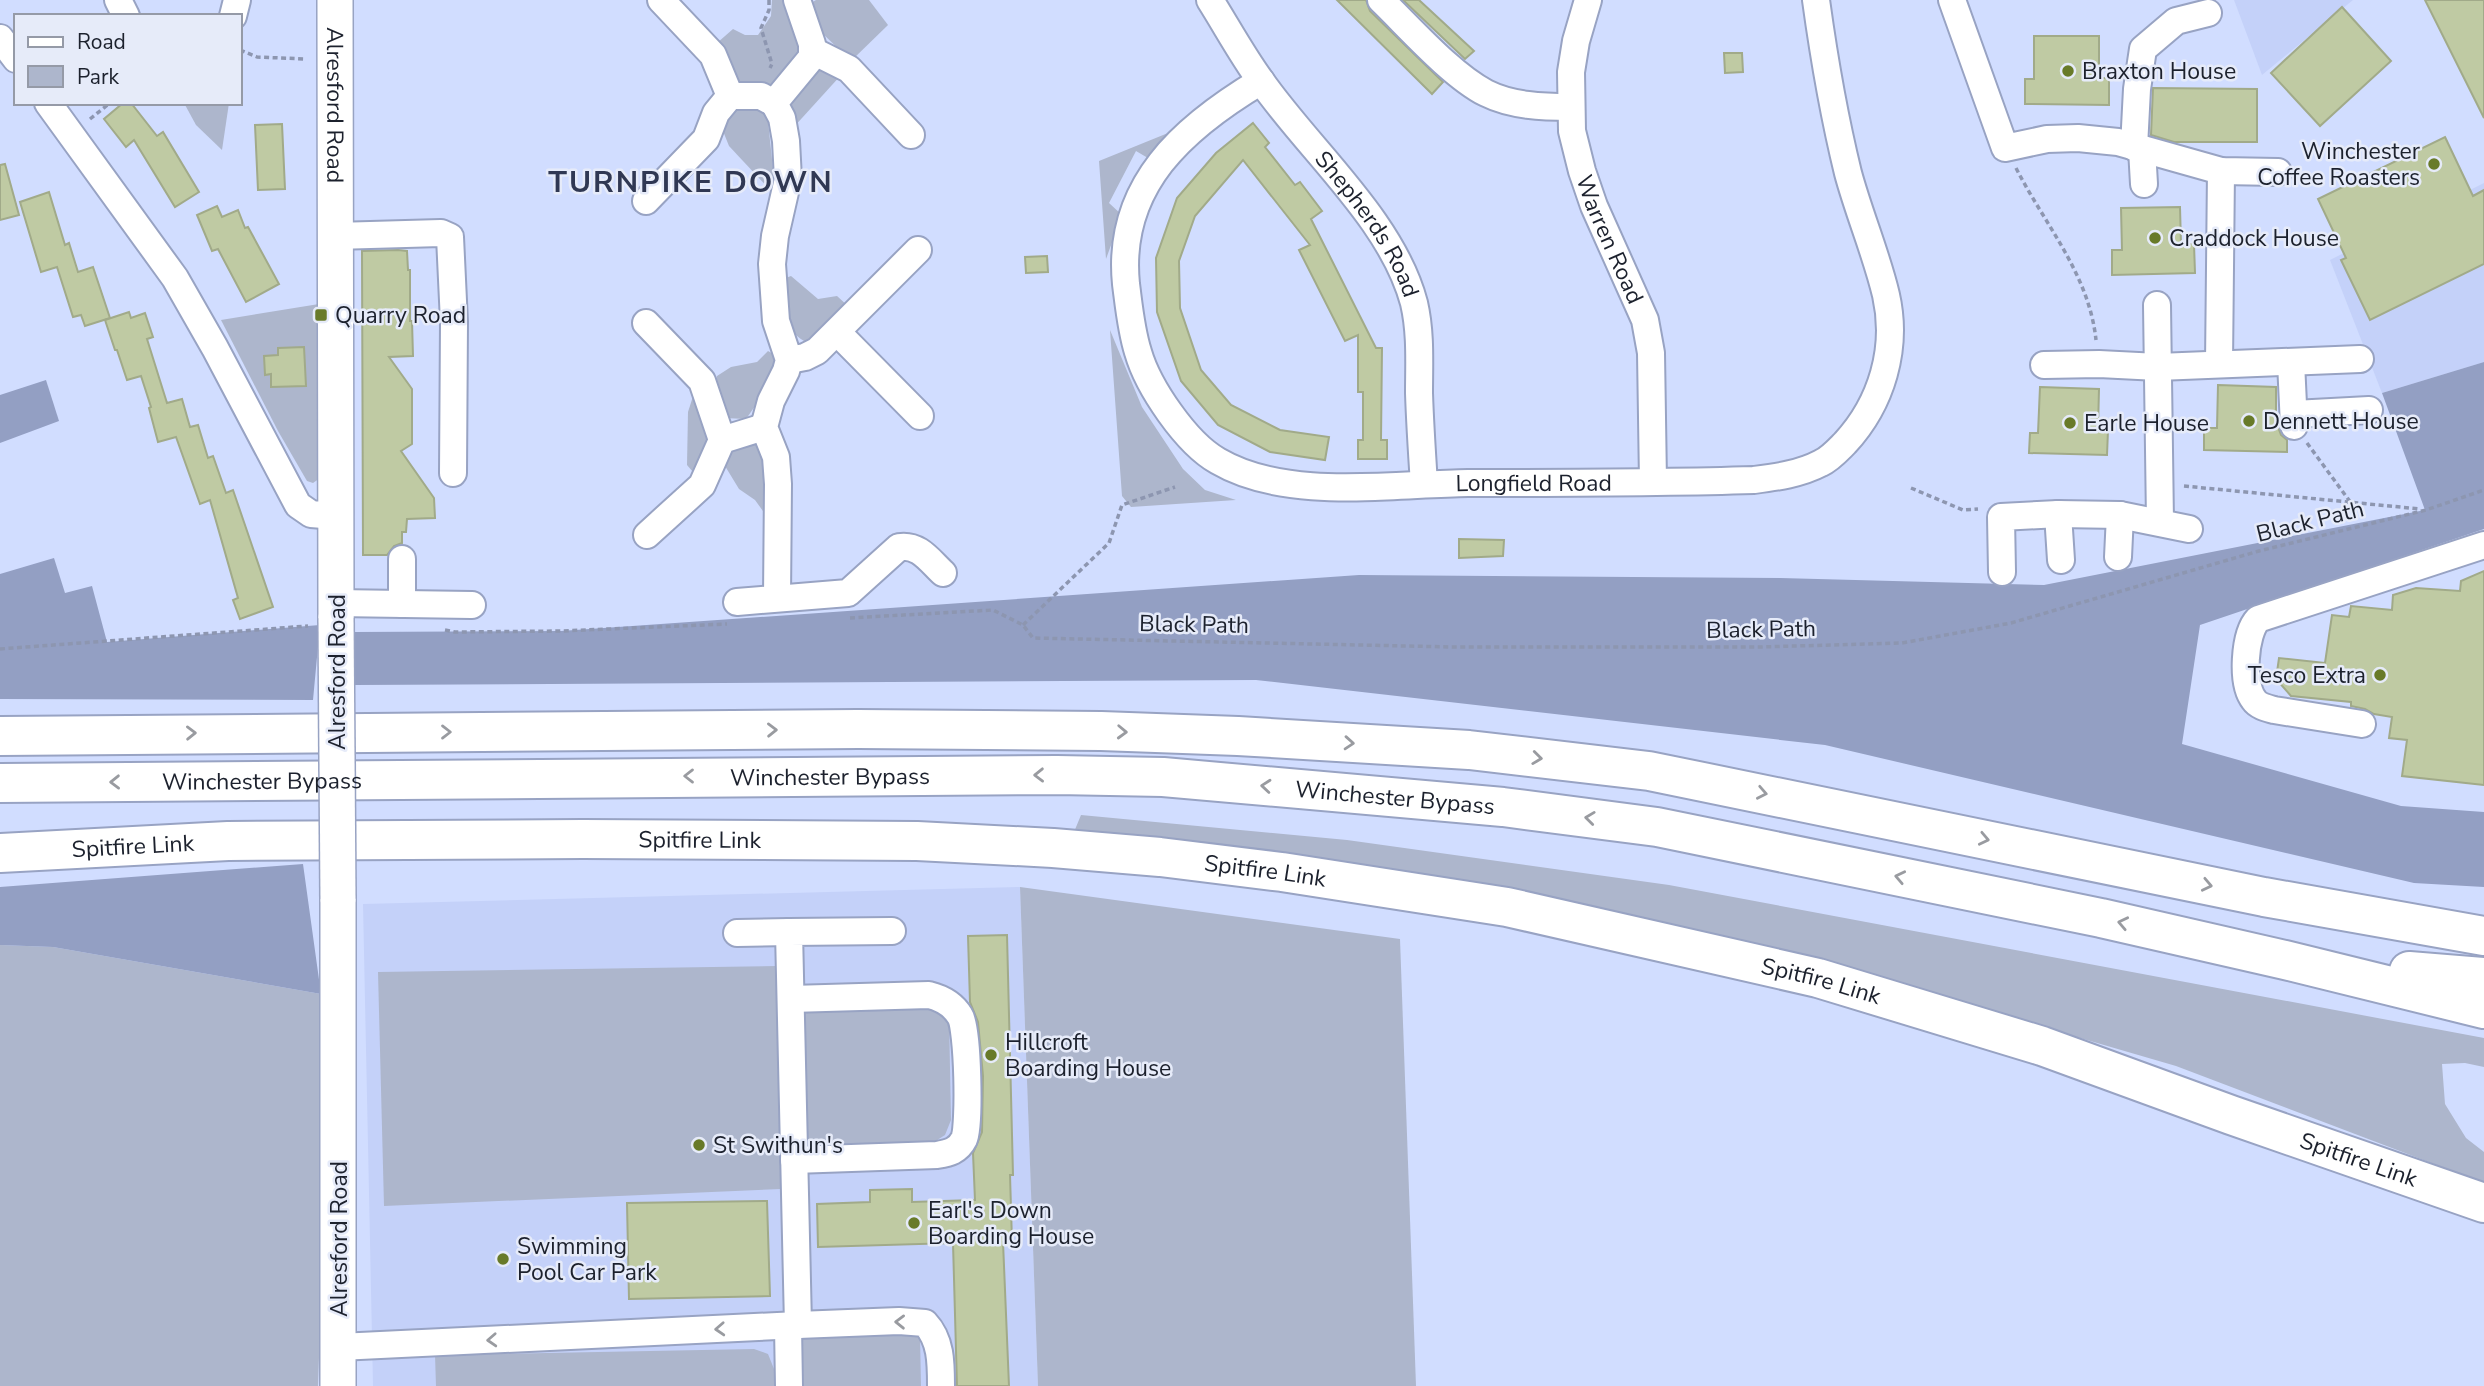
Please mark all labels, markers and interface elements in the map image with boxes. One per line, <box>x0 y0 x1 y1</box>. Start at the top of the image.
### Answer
legend <box>14 14 242 105</box>
street label: Alresford Road <box>319 27 350 183</box>
text: Road <box>77 28 126 56</box>
place label: Braxton House <box>2082 56 2236 87</box>
text: Park <box>77 63 119 91</box>
marker: Braxton House <box>2060 63 2076 79</box>
place label: Winchester Coffee Roasters <box>2257 136 2421 193</box>
street label: Shepherds Road <box>1308 144 1426 301</box>
marker: Winchester Coffee Roasters <box>2426 156 2442 172</box>
district label: TURNPIKE DOWN <box>548 162 834 203</box>
street label: Warren Road <box>1568 171 1651 309</box>
place label: Craddock House <box>2169 223 2339 254</box>
marker: Craddock House <box>2147 230 2163 246</box>
place label: Quarry Road <box>335 300 466 331</box>
marker: Quarry Road <box>313 307 329 323</box>
place label: Dennett House <box>2263 406 2419 437</box>
place label: Earle House <box>2084 408 2209 439</box>
marker: Dennett House <box>2241 413 2257 429</box>
marker: Earle House <box>2062 415 2078 431</box>
street label: Longfield Road <box>1455 468 1612 499</box>
street label: Black Path <box>2253 493 2367 550</box>
street label: Alresford Road <box>322 594 353 750</box>
street label: Black Path <box>1139 608 1249 641</box>
street label: Black Path <box>1706 613 1816 646</box>
place label: Tesco Extra <box>2248 660 2366 691</box>
marker: Tesco Extra <box>2372 667 2388 683</box>
one-way arrow <box>767 722 777 738</box>
one-way arrow <box>441 724 452 740</box>
one-way arrow <box>1116 724 1127 739</box>
one-way arrow <box>186 725 196 741</box>
one-way arrow <box>1344 735 1355 750</box>
one-way arrow <box>1531 750 1543 765</box>
street label: Winchester Bypass <box>730 761 930 793</box>
street label: Winchester Bypass <box>162 765 362 798</box>
one-way arrow <box>1033 767 1043 783</box>
one-way arrow <box>683 768 693 784</box>
one-way arrow <box>110 774 121 789</box>
street label: Winchester Bypass <box>1294 774 1496 822</box>
one-way arrow <box>1260 779 1271 794</box>
one-way arrow <box>1756 785 1768 800</box>
one-way arrow <box>1584 811 1595 826</box>
street label: Spitfire Link <box>638 824 762 856</box>
street label: Spitfire Link <box>71 828 195 865</box>
one-way arrow <box>1978 831 1990 846</box>
street label: Spitfire Link <box>1203 848 1329 895</box>
one-way arrow <box>1894 870 1906 885</box>
one-way arrow <box>2201 877 2213 892</box>
one-way arrow <box>2117 916 2129 931</box>
street label: Spitfire Link <box>1758 951 1885 1012</box>
place label: Hillcroft Boarding House <box>1005 1027 1171 1084</box>
marker: Hillcroft Boarding House <box>983 1047 999 1063</box>
street label: Spitfire Link <box>2296 1125 2422 1195</box>
place label: St Swithun's <box>713 1130 843 1161</box>
marker: St Swithun's <box>691 1137 707 1153</box>
street label: Alresford Road <box>324 1161 355 1317</box>
place label: Earl's Down Boarding House <box>928 1195 1094 1252</box>
marker: Earl's Down Boarding House <box>906 1215 922 1231</box>
place label: Swimming Pool Car Park <box>517 1231 657 1288</box>
marker: Swimming Pool Car Park <box>495 1251 511 1267</box>
one-way arrow <box>894 1314 905 1330</box>
one-way arrow <box>714 1321 725 1336</box>
one-way arrow <box>487 1332 498 1347</box>

